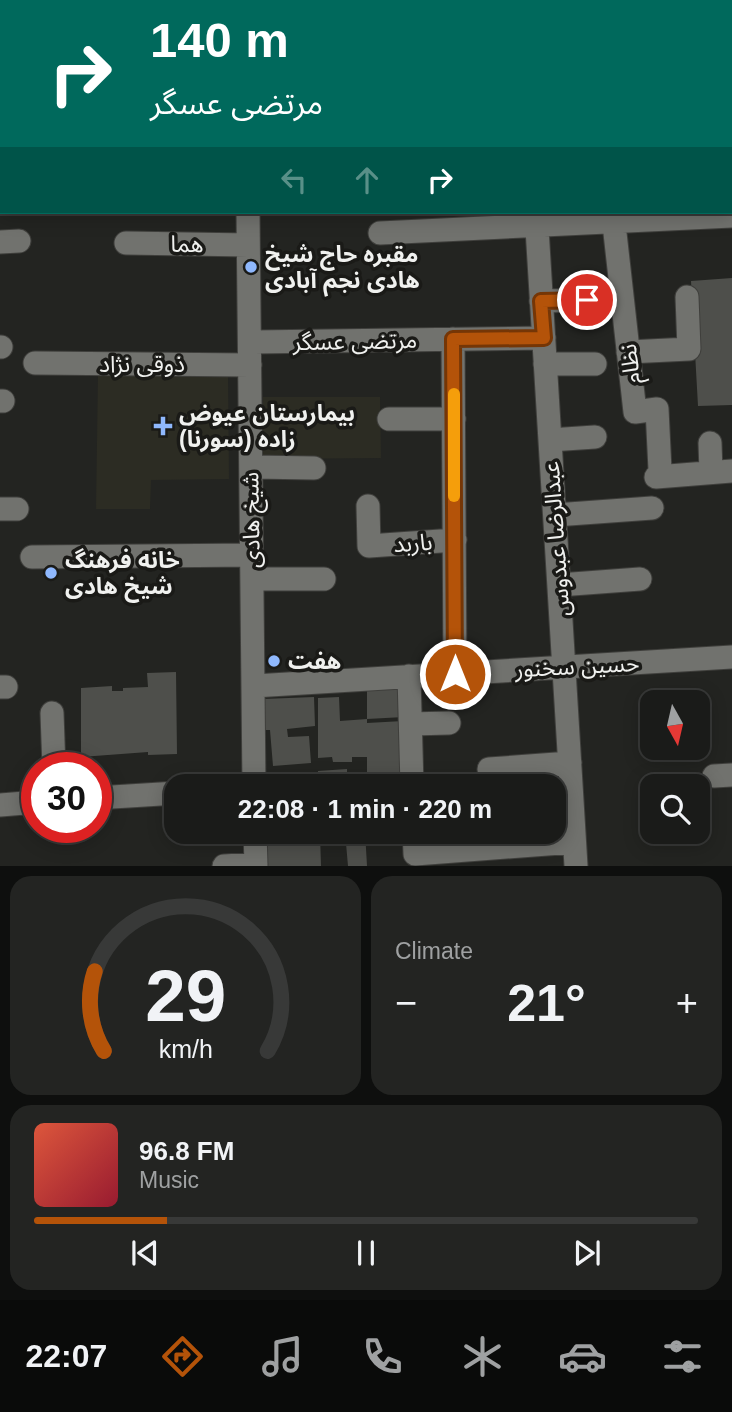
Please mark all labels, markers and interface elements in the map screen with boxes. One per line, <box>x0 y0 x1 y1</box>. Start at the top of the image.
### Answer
text: 140 m <box>150 13 289 67</box>
icon: right <box>35 28 126 119</box>
text: مرتضی عسگر <box>150 85 323 121</box>
icon: left <box>275 161 313 199</box>
icon: ahead <box>348 161 386 199</box>
icon: right <box>421 161 459 199</box>
street label: هما <box>170 231 204 257</box>
place label: مقبره حاج شیخ هادی نجم آبادی <box>265 241 420 297</box>
marker: مقبره حاج شیخ هادی نجم آبادی <box>243 259 259 275</box>
pin <box>557 270 617 330</box>
icon: arrive <box>568 281 606 319</box>
street label: مرتضی عسگر <box>292 327 417 356</box>
street label: نظام <box>615 342 650 386</box>
street label: ذوقی نژاد <box>99 351 185 378</box>
place label: بیمارستان عیوض زاده (سورنا) <box>179 400 355 453</box>
marker: بیمارستان عیوض زاده (سورنا) <box>153 416 173 436</box>
street label: عبدالرضا عبدوس <box>538 461 575 617</box>
street label: شیخ هادی <box>237 472 269 568</box>
street label: باربد <box>393 529 433 558</box>
place label: خانه فرهنگ شیخ هادی <box>65 547 180 603</box>
marker: خانه فرهنگ شیخ هادی <box>43 565 59 581</box>
position arrow <box>418 637 492 711</box>
place label: هفت <box>288 648 341 674</box>
street label: حسین سخنور <box>513 650 640 683</box>
marker: هفت <box>266 653 282 669</box>
north arrow <box>640 690 710 760</box>
map controls <box>640 690 710 844</box>
speed limit sign: 30 <box>21 752 112 843</box>
button: search <box>640 774 710 844</box>
text: 22:08 · 1 min · 220 m <box>238 794 492 824</box>
text: Climate <box>395 938 473 964</box>
text: 29 <box>145 956 226 1037</box>
text: 21° <box>507 974 586 1032</box>
text: − <box>395 982 417 1024</box>
text: + <box>676 982 698 1024</box>
text: km/h <box>158 1035 213 1063</box>
text: 96.8 FM <box>139 1136 234 1166</box>
text: Music <box>139 1167 199 1193</box>
icon: previous <box>126 1234 164 1272</box>
icon: pause <box>347 1234 385 1272</box>
icon: next <box>568 1234 606 1272</box>
icon: directions <box>158 1332 207 1381</box>
icon: music <box>258 1332 307 1381</box>
icon: phone <box>358 1332 407 1381</box>
icon: climate <box>458 1332 507 1381</box>
icon: car <box>558 1332 607 1381</box>
icon: filters <box>658 1332 707 1381</box>
text: 22:07 <box>25 1338 107 1374</box>

